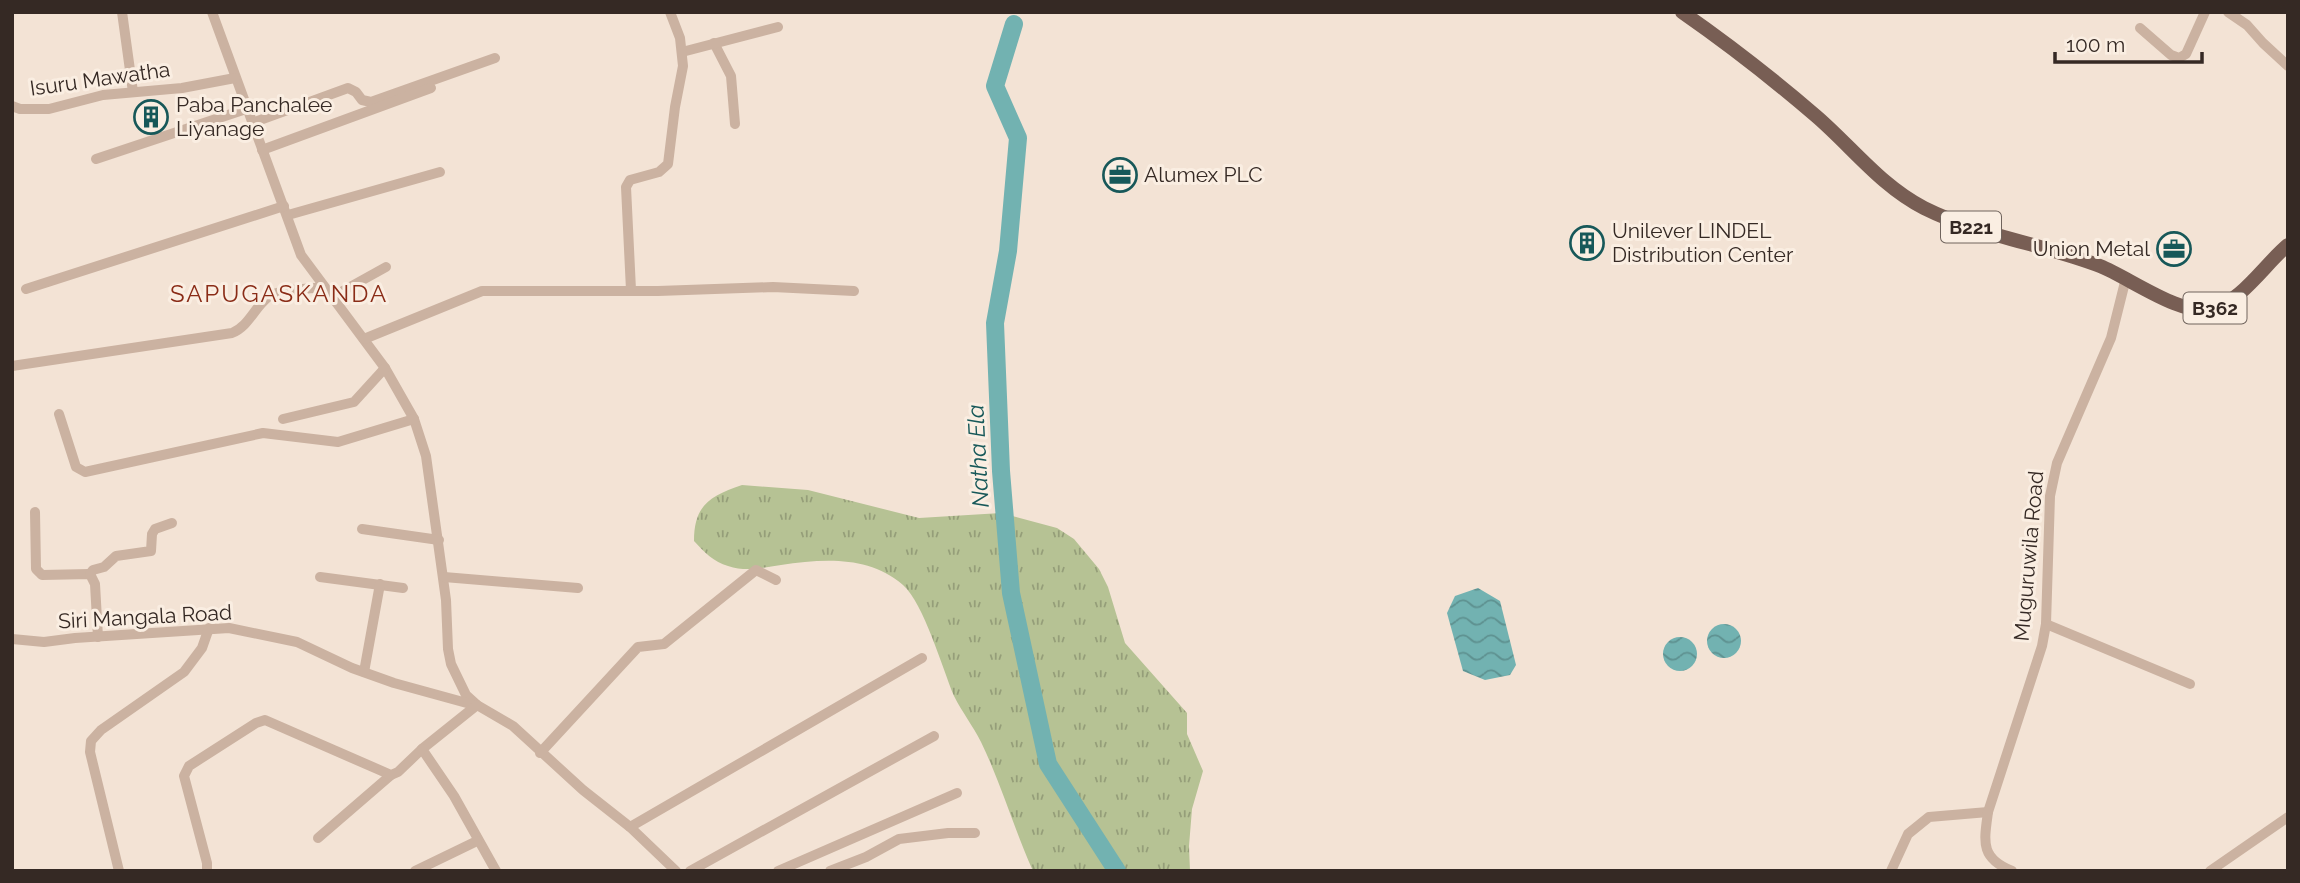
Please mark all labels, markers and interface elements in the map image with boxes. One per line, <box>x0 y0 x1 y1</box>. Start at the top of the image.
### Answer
scale bar <box>2055 21 2202 65</box>
text: 100 m <box>2066 32 2125 57</box>
street label: Isuru Mawatha <box>28 56 172 101</box>
place label: Paba Panchalee Liyanage <box>176 92 332 141</box>
building icon: Paba Panchalee Liyanage <box>132 98 170 136</box>
office icon: Alumex PLC <box>1101 156 1139 194</box>
place label: Alumex PLC <box>1144 162 1263 187</box>
road number: B221 <box>1941 212 2001 243</box>
place label: Unilever LINDEL Distribution Center <box>1612 218 1794 267</box>
building icon: Unilever LINDEL Distribution Center <box>1568 224 1606 262</box>
office icon: Union Metal <box>2155 230 2193 268</box>
place label: Union Metal <box>2033 236 2150 261</box>
district label: SAPUGASKANDA <box>170 279 388 308</box>
road number: B362 <box>2184 292 2246 324</box>
water label: Natha Ela <box>961 403 994 508</box>
street label: Muguruwila Road <box>2009 470 2048 642</box>
street label: Siri Mangala Road <box>57 599 232 634</box>

